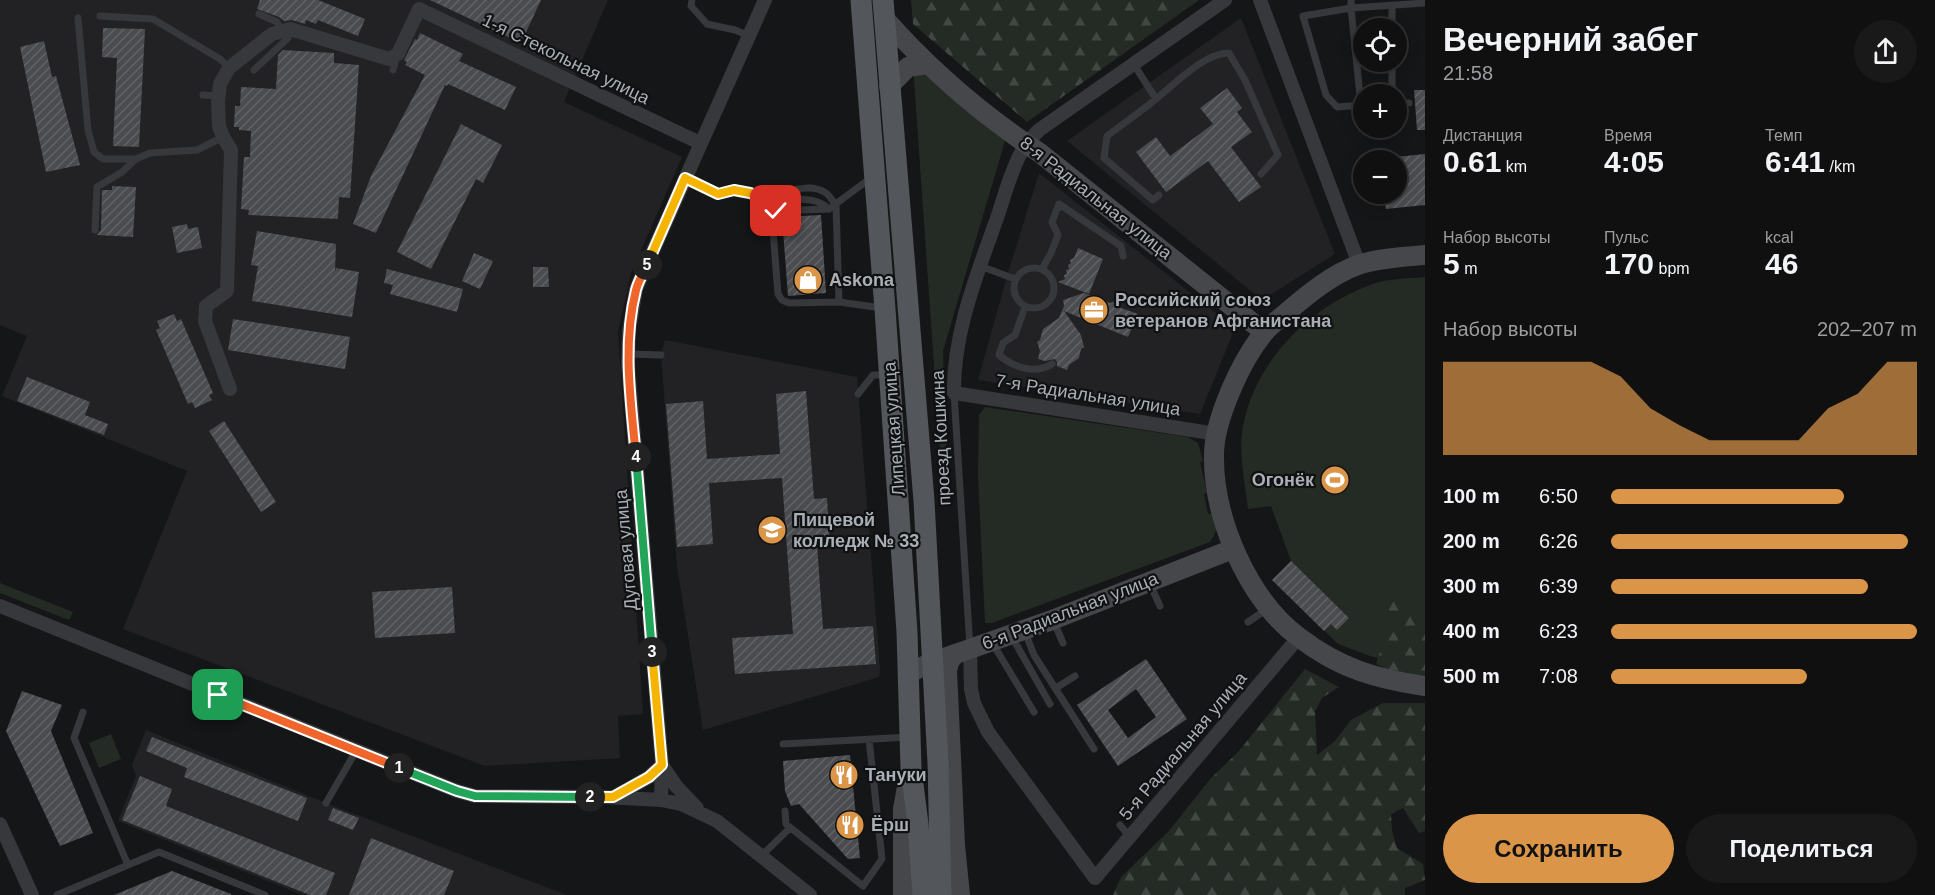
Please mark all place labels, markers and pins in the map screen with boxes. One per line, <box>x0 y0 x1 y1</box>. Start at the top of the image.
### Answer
pin <box>750 185 801 236</box>
pin: 5 <box>632 250 662 280</box>
shop icon: Askona <box>792 264 824 296</box>
place label: Askona <box>829 270 895 290</box>
place label: Российский союз ветеранов Афганистана <box>1115 290 1332 331</box>
office icon: Российский союз ветеранов Афганистана <box>1078 294 1110 326</box>
pin: 4 <box>621 442 651 472</box>
sports icon: Огонёк <box>1319 464 1351 496</box>
place label: Огонёк <box>1252 470 1315 490</box>
place label: Пищевой колледж № 33 <box>793 510 919 551</box>
school or university icon: Пищевой колледж № 33 <box>756 514 788 546</box>
pin: 3 <box>637 637 667 667</box>
pin <box>192 669 243 720</box>
pin: 1 <box>384 753 414 783</box>
restaurant icon: Тануки <box>828 759 860 791</box>
place label: Тануки <box>865 765 927 785</box>
pin: 2 <box>575 782 605 812</box>
restaurant icon: Ёрш <box>834 809 866 841</box>
place label: Ёрш <box>871 815 909 835</box>

